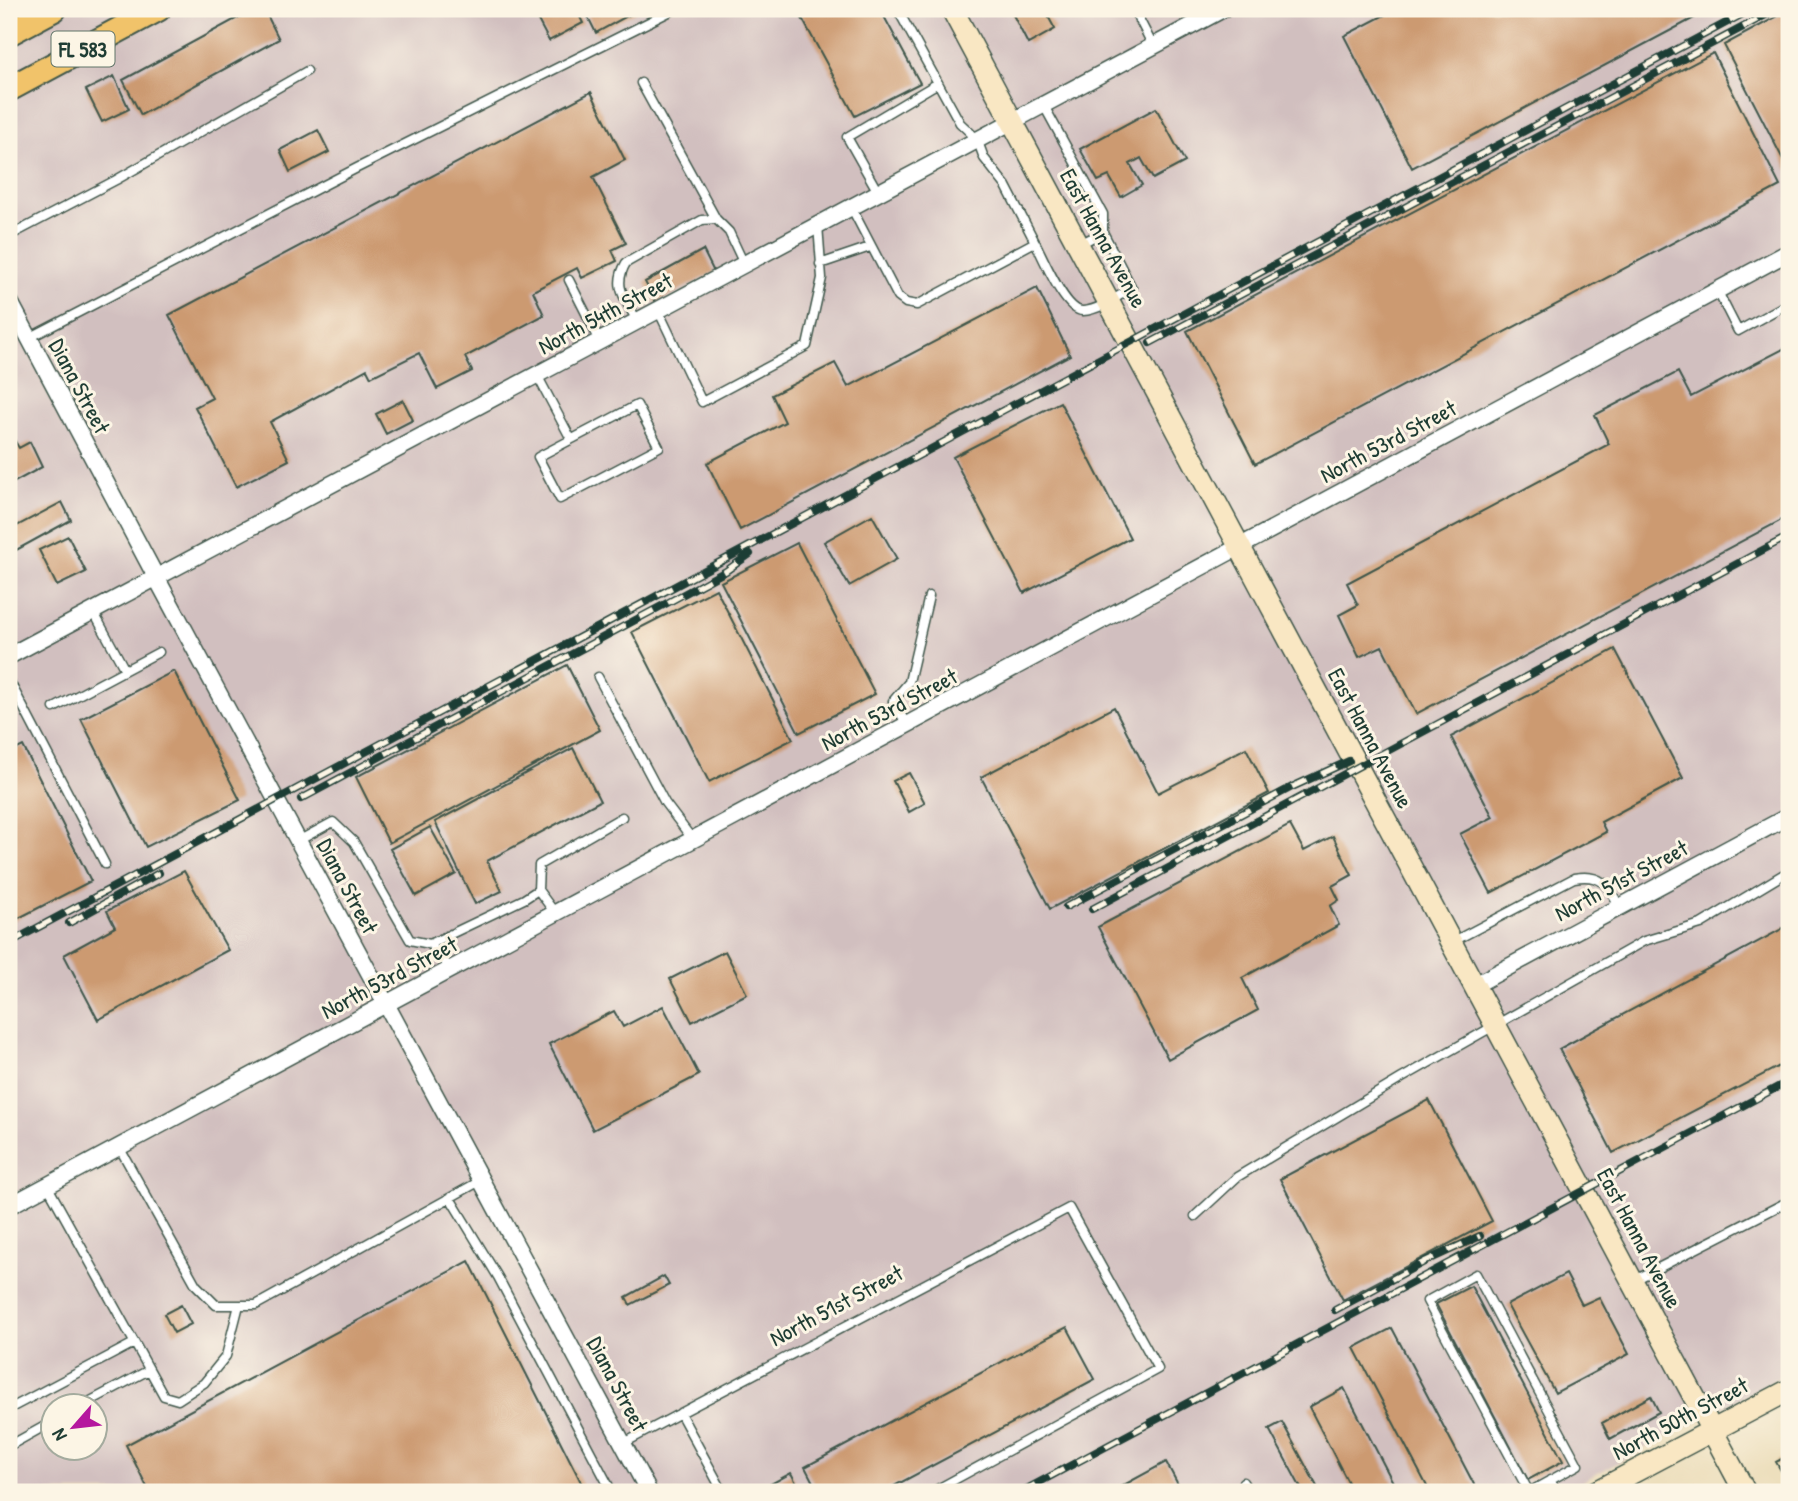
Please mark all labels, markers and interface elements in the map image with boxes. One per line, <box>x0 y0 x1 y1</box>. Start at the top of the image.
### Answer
road number: FL 583 <box>52 32 114 66</box>
street label: East Hanna Avenue <box>1053 163 1155 313</box>
street label: North 54th Street <box>532 264 679 361</box>
street label: Diana Street <box>42 333 118 440</box>
street label: North 53rd Street <box>1315 392 1462 490</box>
street label: North 53rd Street <box>816 660 963 758</box>
street label: East Hanna Avenue <box>1321 663 1421 813</box>
street label: North 51st Street <box>1549 831 1694 928</box>
street label: Diana Street <box>310 833 386 940</box>
street label: North 53rd Street <box>316 928 463 1026</box>
street label: East Hanna Avenue <box>1590 1163 1690 1313</box>
street label: North 51st Street <box>764 1256 909 1353</box>
street label: Diana Street <box>580 1331 656 1438</box>
street label: North 50th Street <box>1607 1369 1754 1467</box>
north arrow <box>38 1392 108 1462</box>
text: N <box>45 1424 73 1446</box>

